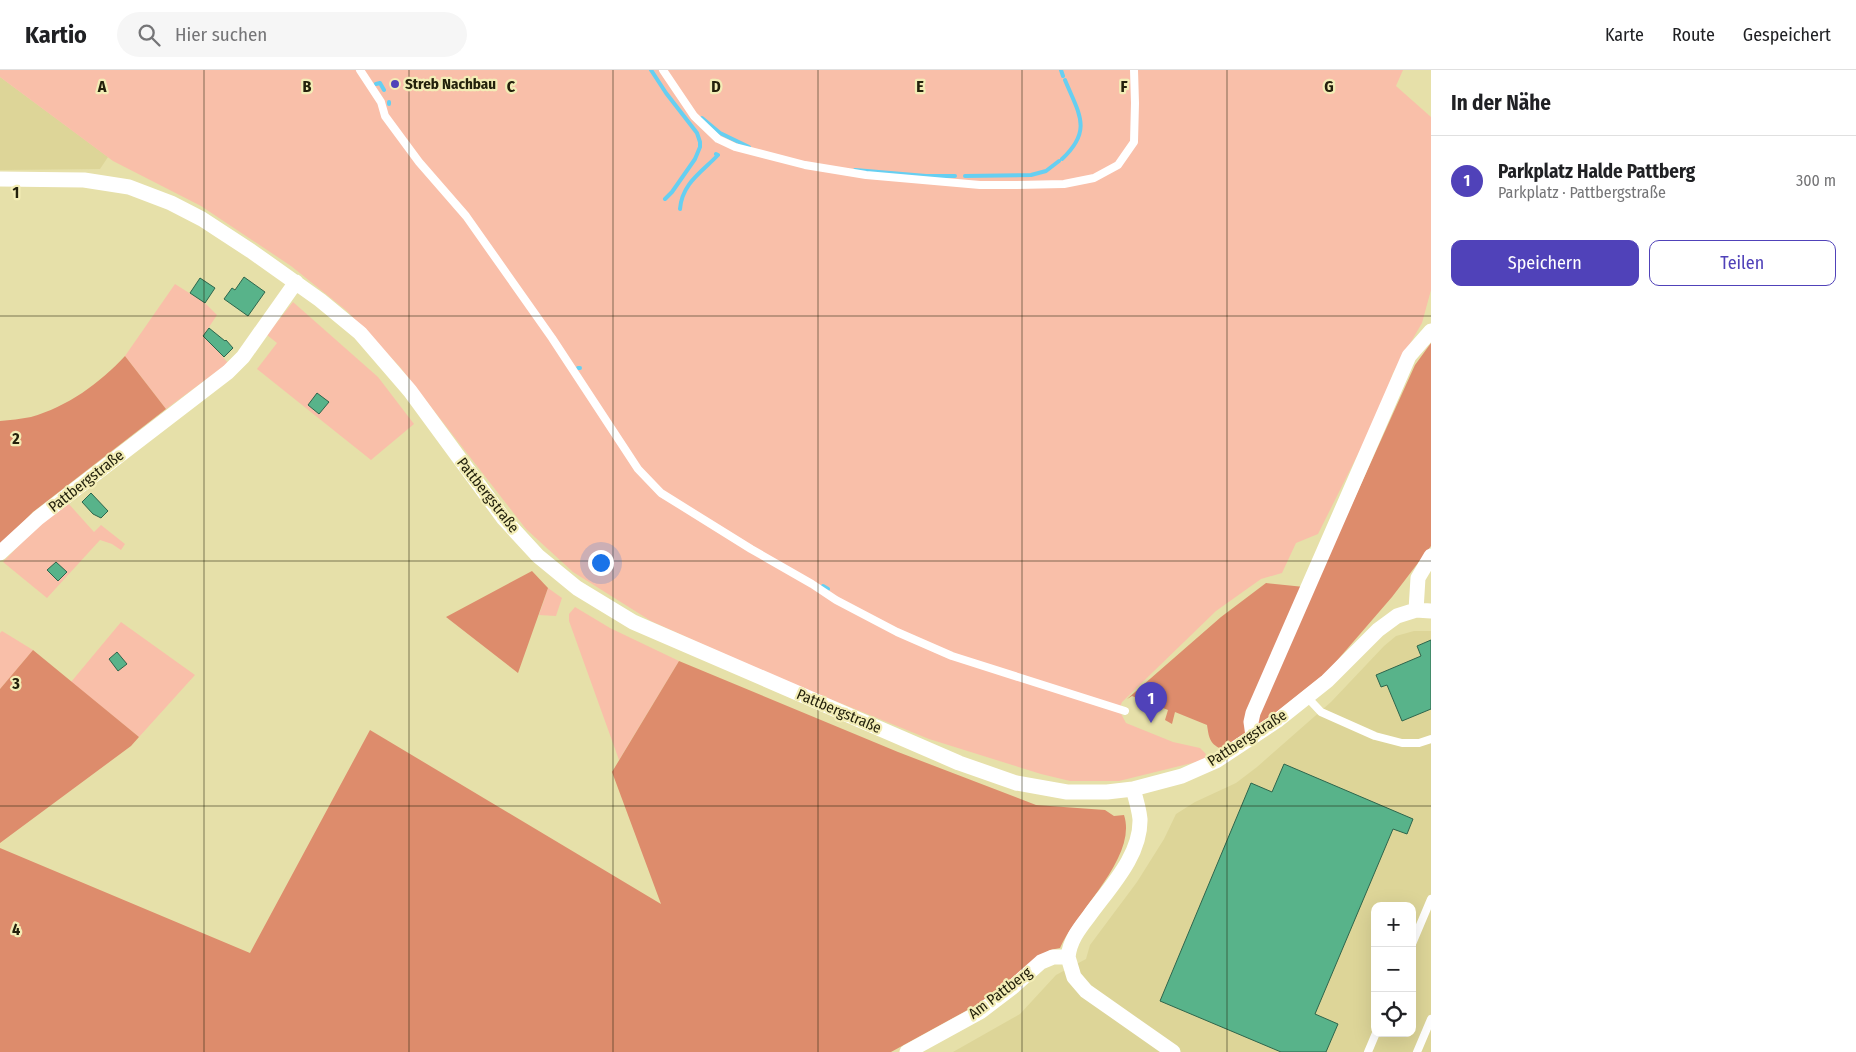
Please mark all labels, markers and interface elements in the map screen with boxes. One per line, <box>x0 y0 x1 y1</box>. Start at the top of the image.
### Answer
search box <box>117 12 467 57</box>
text: Kartio <box>25 21 87 49</box>
icon: search <box>135 21 163 49</box>
text: Hier suchen <box>175 23 267 46</box>
text: Karte <box>1605 24 1644 46</box>
text: Route <box>1672 24 1715 46</box>
text: Gespeichert <box>1743 24 1831 46</box>
place label: Streb Nachbau <box>405 75 496 93</box>
text: A <box>97 77 107 96</box>
text: B <box>303 77 312 96</box>
text: C <box>507 77 516 96</box>
text: D <box>711 77 721 96</box>
text: E <box>916 77 924 96</box>
text: F <box>1120 77 1128 96</box>
text: G <box>1324 77 1334 96</box>
marker: Streb Nachbau <box>389 78 401 90</box>
text: In der Nähe <box>1451 90 1551 116</box>
text: Parkplatz Halde Pattberg <box>1498 160 1695 183</box>
text: 1 <box>1464 171 1470 190</box>
text: 300 m <box>1796 171 1836 190</box>
text: 1 <box>13 183 19 202</box>
text: Parkplatz · Pattbergstraße <box>1498 183 1666 202</box>
button: Speichern <box>1451 240 1639 286</box>
button: Teilen <box>1649 240 1836 286</box>
text: 2 <box>11 429 20 448</box>
street label: Pattbergstraße <box>45 446 127 516</box>
street label: Pattbergstraße <box>453 454 523 536</box>
your location <box>588 550 614 576</box>
text: 3 <box>11 674 20 693</box>
pin: 1 <box>1135 682 1167 723</box>
street label: Pattbergstraße <box>794 685 884 737</box>
street label: Pattbergstraße <box>1204 706 1290 770</box>
map controls <box>1371 902 1416 1037</box>
button: + <box>1371 902 1416 947</box>
text: 4 <box>12 920 20 939</box>
button: − <box>1371 947 1416 992</box>
street label: Am Pattberg <box>965 963 1035 1023</box>
button: locate <box>1371 992 1416 1037</box>

